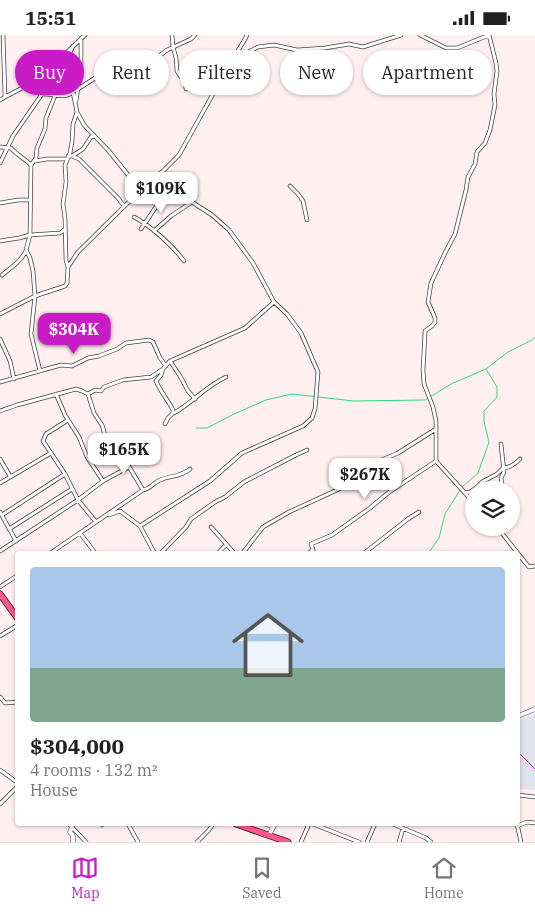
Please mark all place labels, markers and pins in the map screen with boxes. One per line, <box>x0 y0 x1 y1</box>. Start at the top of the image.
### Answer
pin: $109K <box>126 171 196 214</box>
pin: $304K <box>39 313 109 355</box>
pin: $165K <box>89 433 159 475</box>
pin: $267K <box>330 457 400 500</box>

